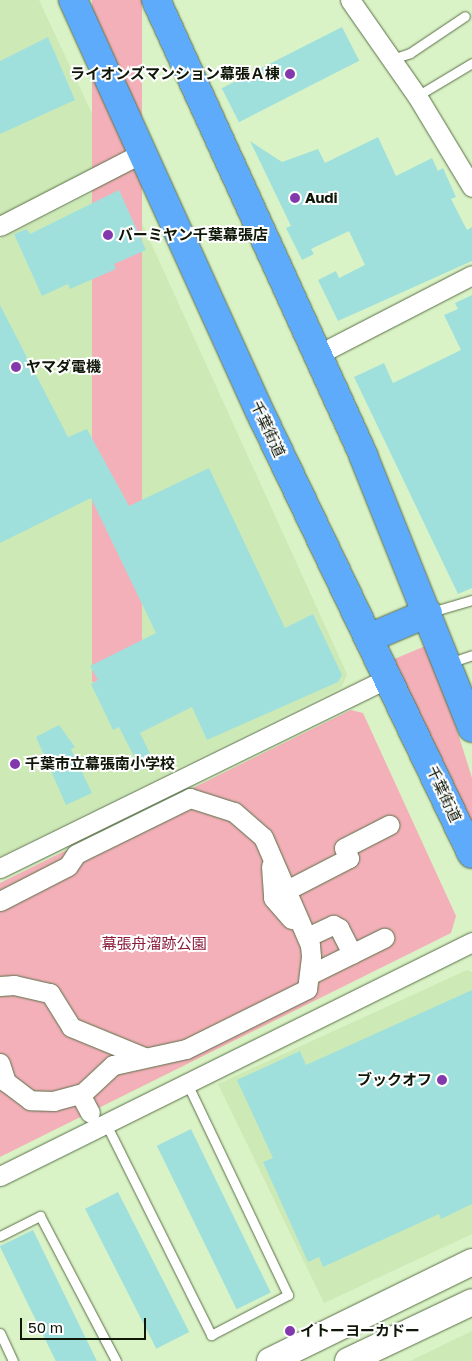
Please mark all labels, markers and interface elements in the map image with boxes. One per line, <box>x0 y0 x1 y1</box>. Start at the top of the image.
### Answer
place label: ライオンズマンション幕張Ａ棟 <box>70 65 280 83</box>
marker: ライオンズマンション幕張Ａ棟 <box>284 68 296 80</box>
place label: Audi <box>305 189 338 207</box>
marker: Audi <box>289 192 301 204</box>
place label: バーミヤン千葉幕張店 <box>118 226 268 244</box>
marker: バーミヤン千葉幕張店 <box>102 229 114 241</box>
place label: ヤマダ電機 <box>26 358 101 376</box>
marker: ヤマダ電機 <box>10 361 22 373</box>
street label: 千葉街道 <box>247 398 289 460</box>
place label: 千葉市立幕張南小学校 <box>25 755 175 773</box>
marker: 千葉市立幕張南小学校 <box>9 758 21 770</box>
street label: 千葉街道 <box>423 763 465 825</box>
park label: 幕張舟溜跡公園 <box>102 935 206 953</box>
place label: ブックオフ <box>357 1071 432 1089</box>
marker: ブックオフ <box>436 1074 448 1086</box>
scale bar <box>22 1308 149 1340</box>
text: 50 m <box>28 1318 63 1336</box>
place label: イトーヨーカドー <box>300 1322 420 1340</box>
marker: イトーヨーカドー <box>284 1325 296 1337</box>

